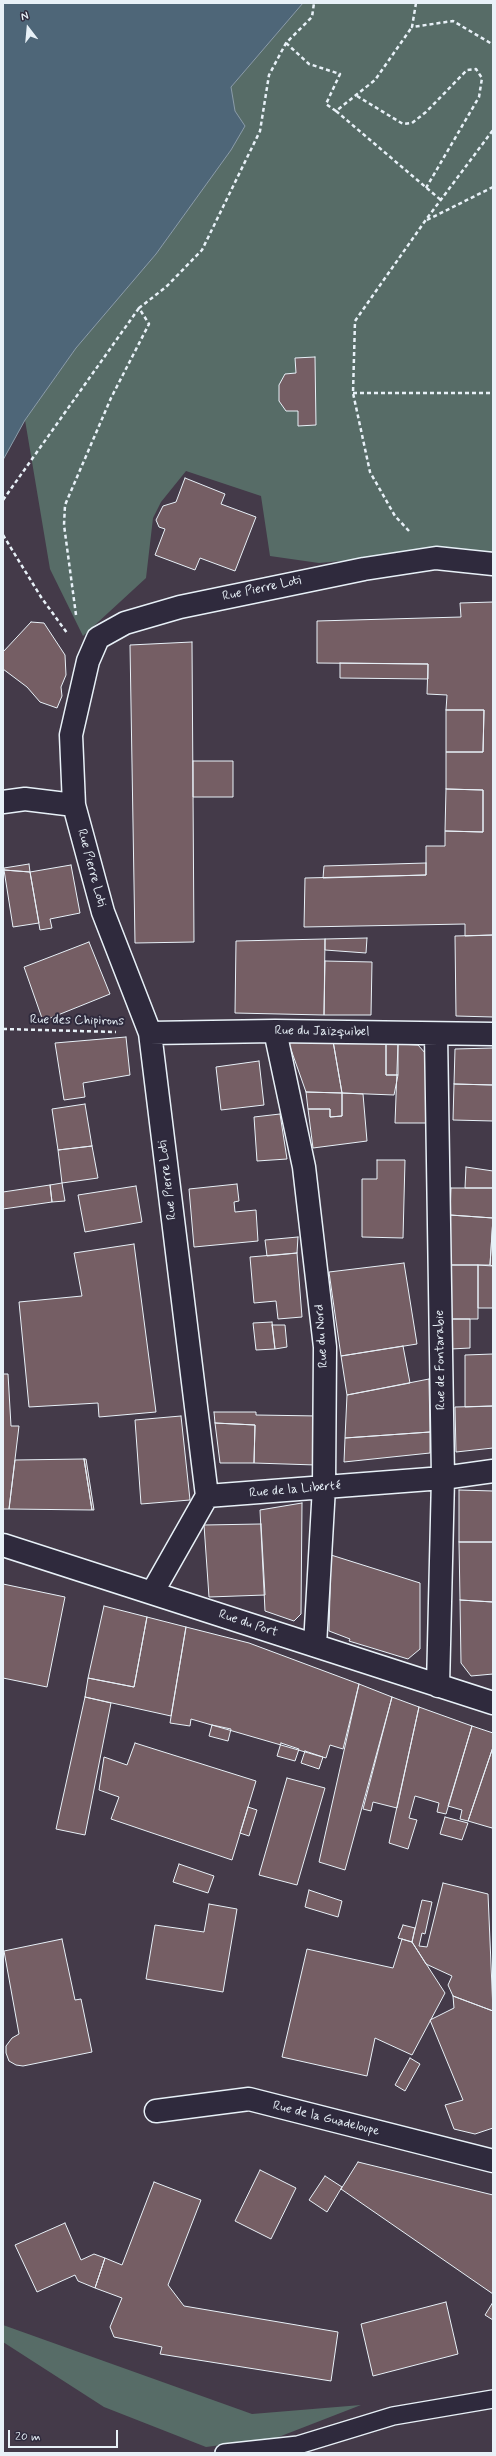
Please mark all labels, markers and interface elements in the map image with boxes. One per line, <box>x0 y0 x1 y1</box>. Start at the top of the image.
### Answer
north arrow <box>8 8 48 48</box>
text: N <box>19 9 30 24</box>
street label: Rue Pierre Loti <box>221 573 303 605</box>
street label: Rue Pierre Loti <box>73 827 109 909</box>
street label: Rue des Chipirons <box>30 1012 124 1030</box>
street label: Rue du Jaïzquibel <box>274 1023 370 1041</box>
street label: Rue Pierre Loti <box>155 1139 181 1221</box>
street label: Rue du Nord <box>312 1304 332 1368</box>
street label: Rue de Fontarabie <box>432 1310 450 1410</box>
street label: Rue de la Liberté <box>249 1478 341 1502</box>
street label: Rue du Port <box>216 1607 280 1641</box>
street label: Rue de la Guadeloupe <box>271 2098 381 2140</box>
scale bar <box>10 2422 120 2448</box>
text: 20 m <box>15 2429 41 2445</box>

